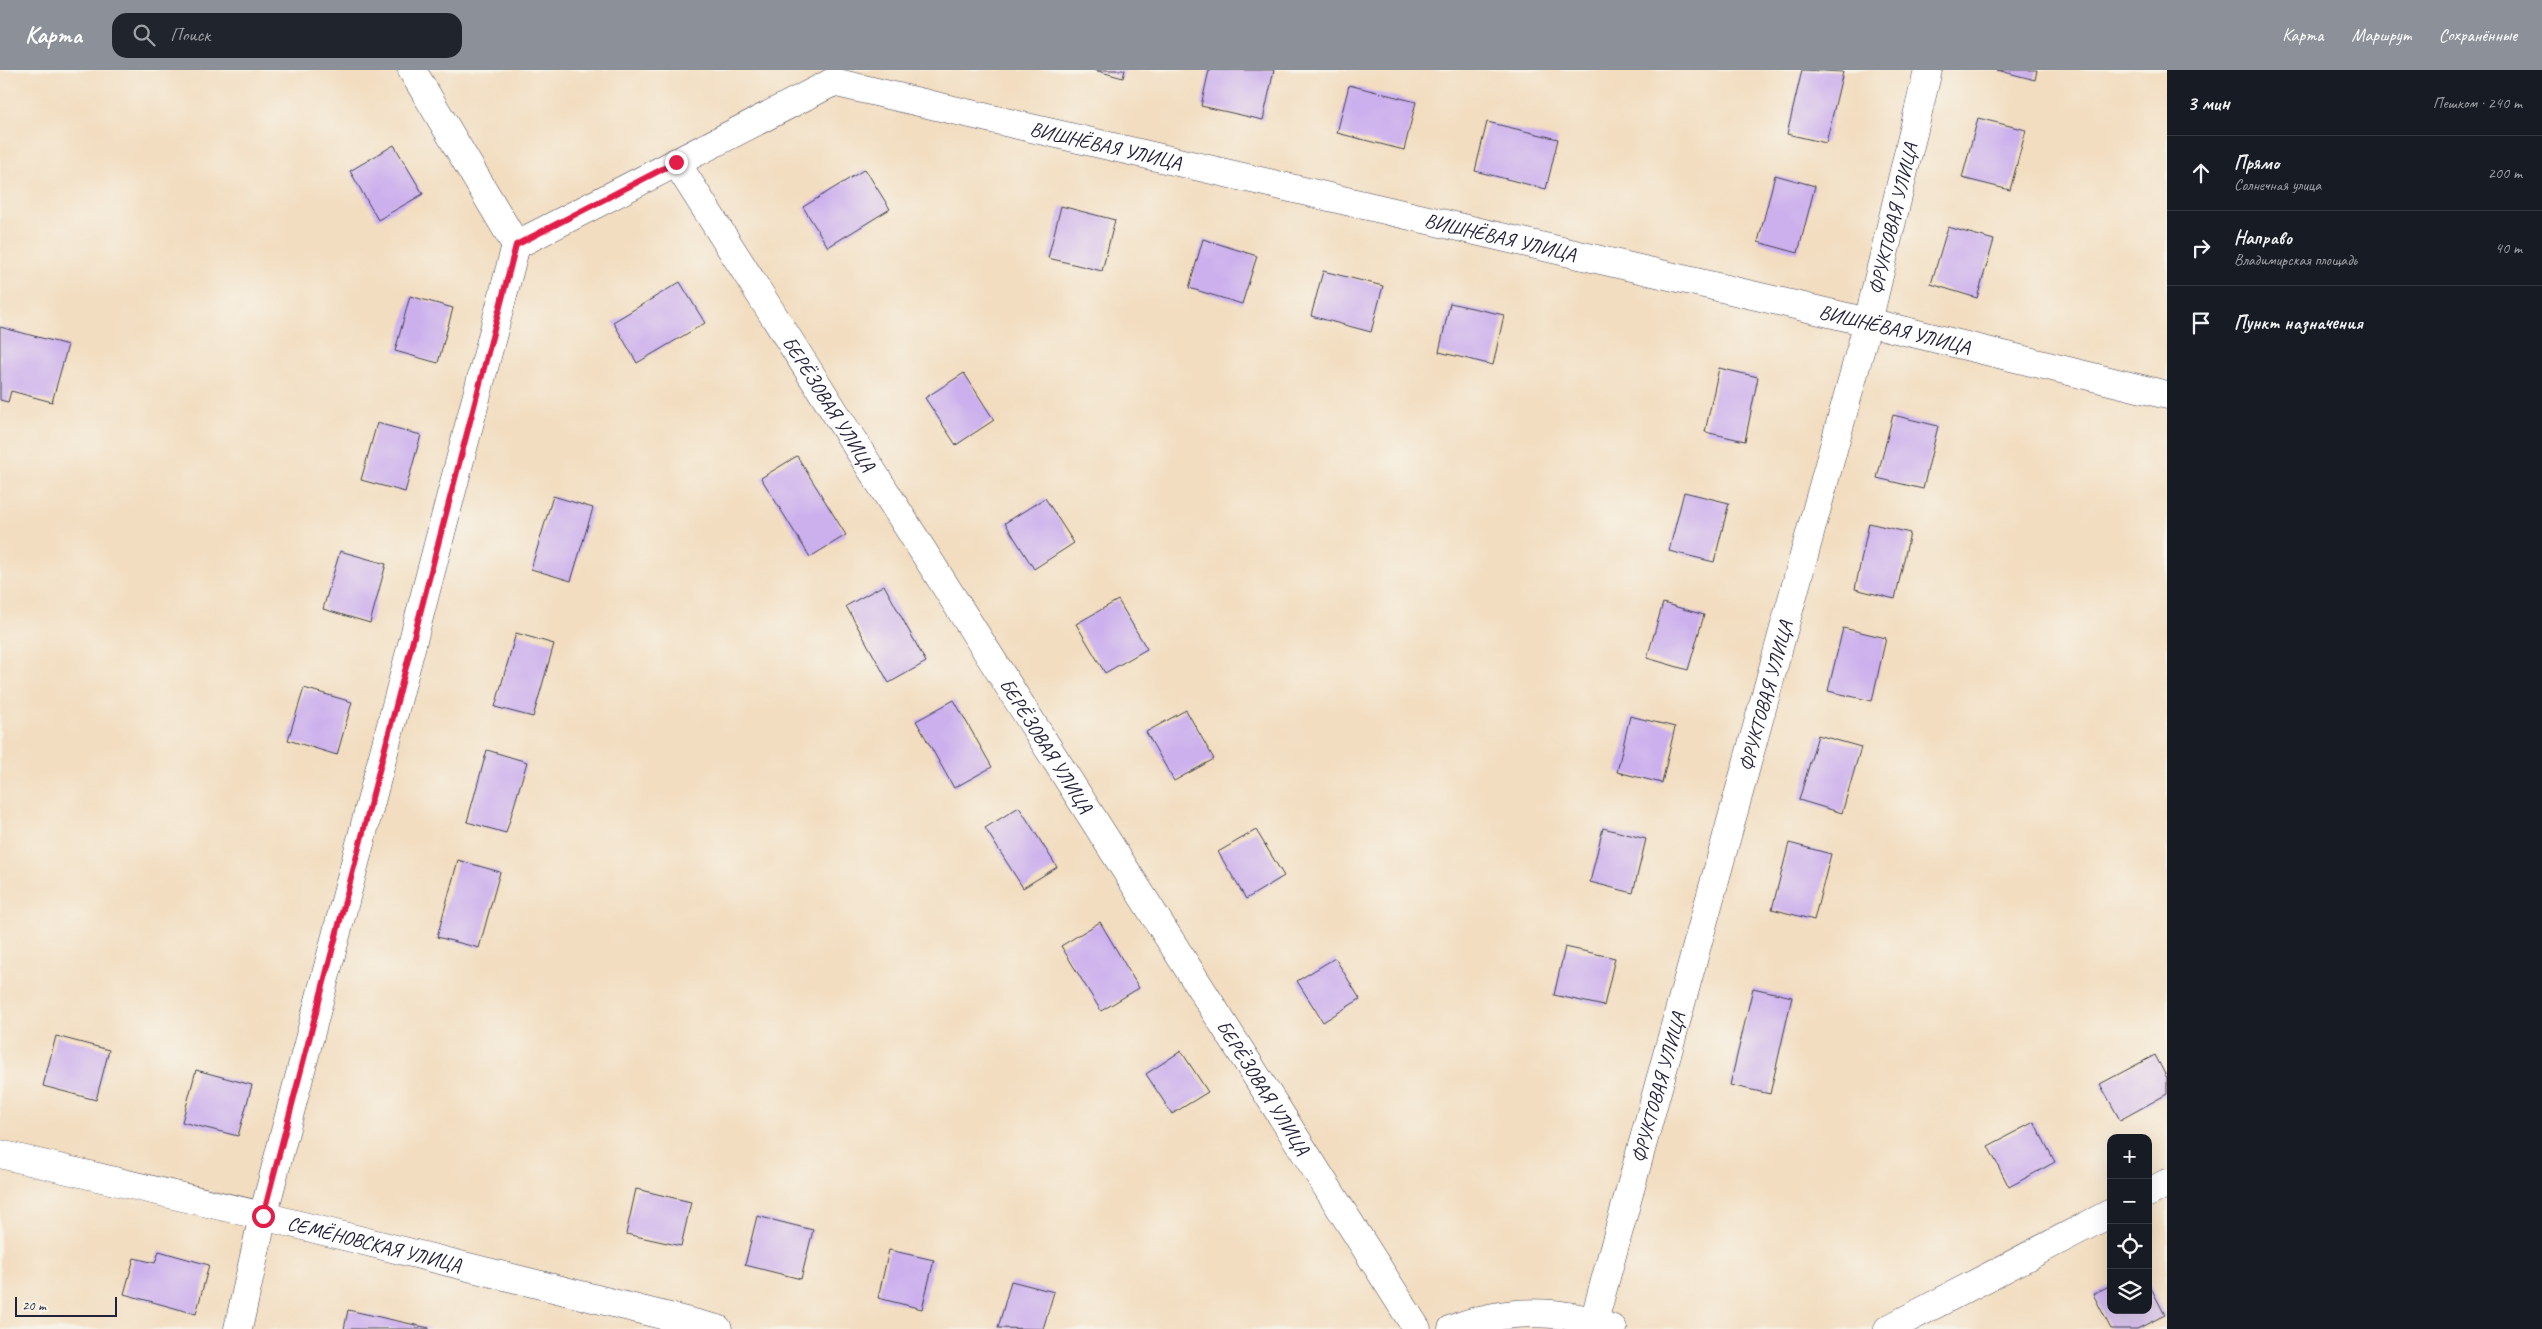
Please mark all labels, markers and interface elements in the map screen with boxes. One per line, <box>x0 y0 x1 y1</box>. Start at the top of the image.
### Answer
search box <box>112 13 462 58</box>
text: Карта <box>25 20 82 50</box>
icon: search <box>130 21 158 49</box>
text: Поиск <box>170 23 210 47</box>
text: Карта <box>2282 24 2323 46</box>
text: Маршрут <box>2351 24 2411 46</box>
text: Сохранённые <box>2439 24 2517 46</box>
text: 3 мин <box>2187 90 2230 116</box>
text: Пешком · 240 m <box>2433 93 2522 113</box>
street label: ВИШНЁВАЯ УЛИЦА <box>1028 116 1185 175</box>
street label: ФРУКТОВАЯ УЛИЦА <box>1863 140 1923 297</box>
route end <box>665 151 688 174</box>
text: Прямо <box>2234 151 2279 175</box>
icon: ahead <box>2187 159 2215 187</box>
text: 200 m <box>2488 163 2522 183</box>
text: Солнечная улица <box>2234 175 2321 195</box>
street label: ВИШНЁВАЯ УЛИЦА <box>1422 207 1579 267</box>
text: Направо <box>2234 226 2292 250</box>
icon: right <box>2187 234 2215 262</box>
text: 40 m <box>2495 238 2522 258</box>
text: Владимирская площадь <box>2234 250 2357 270</box>
street label: ВИШНЁВАЯ УЛИЦА <box>1817 299 1974 359</box>
icon: arrive <box>2187 309 2215 337</box>
text: Пункт назначения <box>2234 311 2363 335</box>
street label: БЕРЁЗОВАЯ УЛИЦА <box>777 331 882 476</box>
street label: ФРУКТОВАЯ УЛИЦА <box>1733 617 1798 774</box>
street label: БЕРЁЗОВАЯ УЛИЦА <box>994 673 1099 818</box>
street label: ФРУКТОВАЯ УЛИЦА <box>1625 1009 1691 1166</box>
street label: БЕРЁЗОВАЯ УЛИЦА <box>1211 1015 1316 1160</box>
map controls <box>2107 1134 2152 1314</box>
button: + <box>2107 1134 2152 1179</box>
button: − <box>2107 1179 2152 1224</box>
route start <box>252 1205 275 1228</box>
street label: СЕМЁНОВСКАЯ УЛИЦА <box>285 1210 465 1277</box>
button: locate <box>2107 1224 2152 1269</box>
button: layers <box>2107 1269 2152 1314</box>
scale bar <box>15 1294 118 1317</box>
text: 20 m <box>22 1297 46 1314</box>

